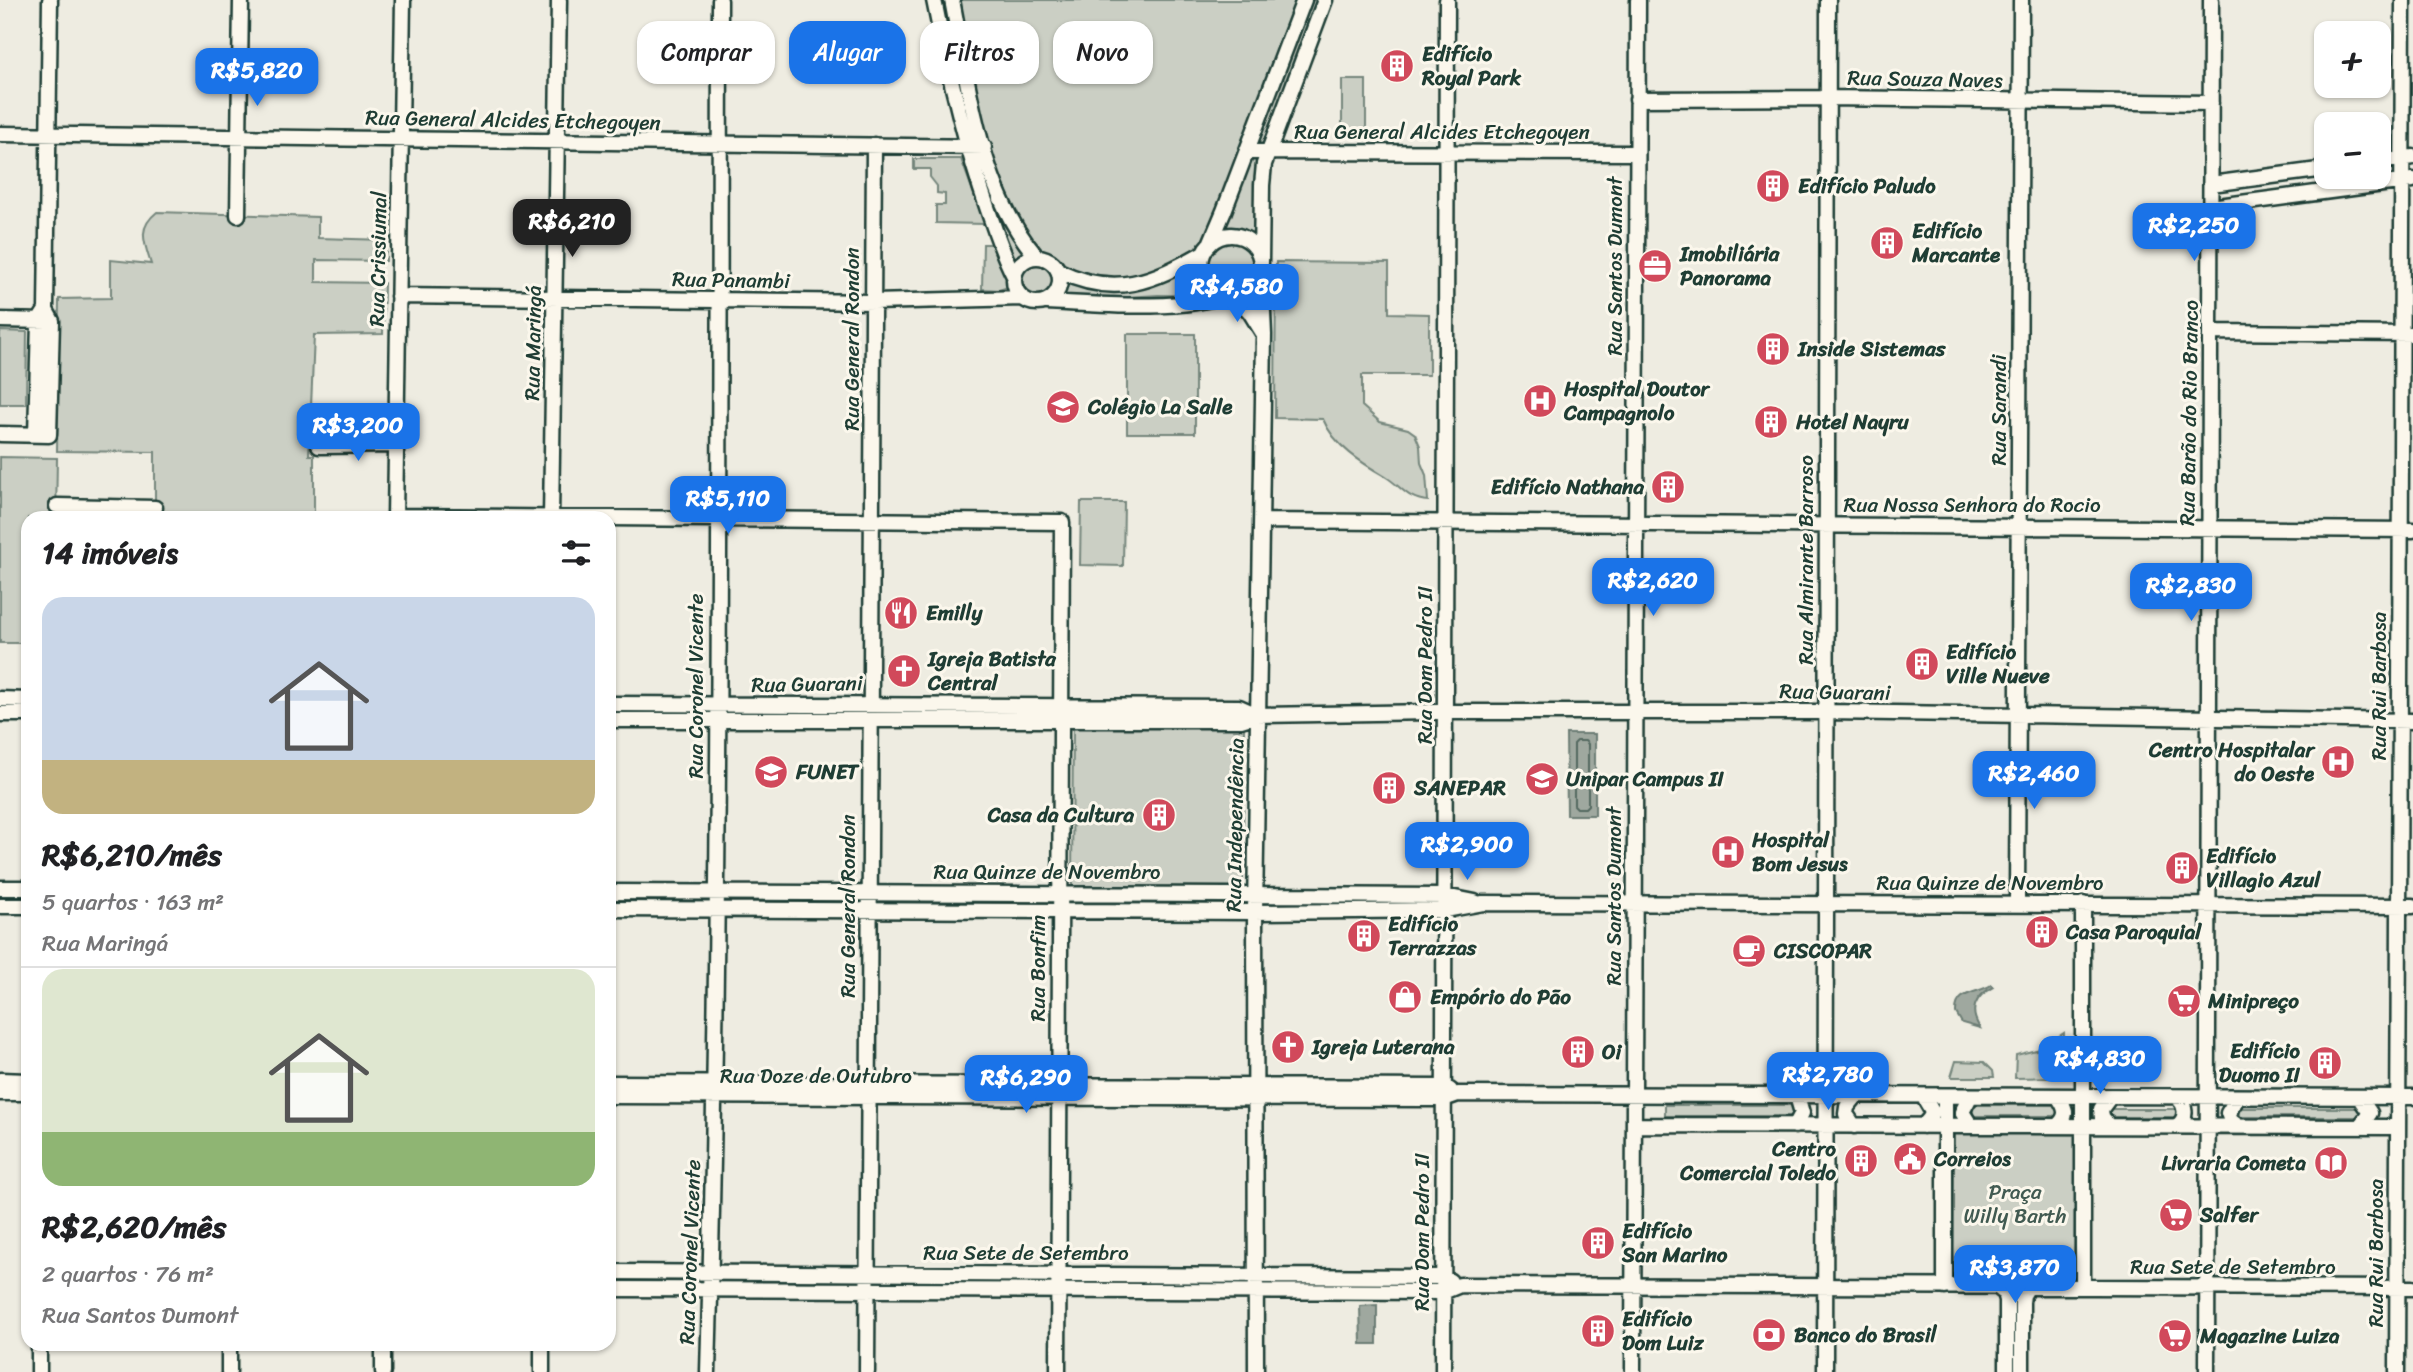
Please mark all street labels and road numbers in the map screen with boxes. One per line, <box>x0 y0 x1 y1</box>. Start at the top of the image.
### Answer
street label: Rua Souza Naves <box>1847 59 2003 99</box>
street label: Rua General Alcides Etchegoyen <box>365 98 661 142</box>
street label: Rua General Alcides Etchegoyen <box>1294 113 1590 151</box>
street label: Rua Santos Dumont <box>1596 175 1634 356</box>
street label: Rua Crissiumal <box>358 190 398 327</box>
street label: Rua General Rondon <box>833 247 871 431</box>
street label: Rua Panambi <box>672 260 791 300</box>
street label: Rua Maringá <box>513 285 553 401</box>
street label: Rua Barão do Rio Branco <box>2168 300 2210 526</box>
street label: Rua Sarandi <box>1980 353 2018 466</box>
street label: Rua Almirante Barroso <box>1787 455 1825 665</box>
street label: Rua Nossa Senhora do Rocio <box>1843 486 2101 524</box>
street label: Rua Dom Pedro II <box>1406 585 1444 744</box>
street label: Rua Coronel Vicente <box>677 593 715 779</box>
street label: Rua Rui Barbosa <box>2360 611 2398 760</box>
street label: Rua Guarani <box>751 664 864 704</box>
street label: Rua Guarani <box>1779 672 1892 712</box>
street label: Rua Independência <box>1214 737 1256 912</box>
street label: Rua Santos Dumont <box>1595 805 1633 986</box>
street label: Rua General Rondon <box>829 814 867 998</box>
street label: Rua Quinze de Novembro <box>934 853 1161 891</box>
street label: Rua Quinze de Novembro <box>1877 864 2104 902</box>
street label: Rua Bonfim <box>1019 915 1057 1021</box>
street label: Rua Doze de Outubro <box>720 1057 912 1095</box>
street label: Rua Dom Pedro II <box>1403 1152 1441 1311</box>
street label: Rua Coronel Vicente <box>668 1159 712 1345</box>
street label: Rua Rui Barbosa <box>2357 1178 2395 1327</box>
street label: Rua Sete de Setembro <box>923 1234 1129 1272</box>
street label: Rua Sete de Setembro <box>2130 1248 2336 1286</box>

